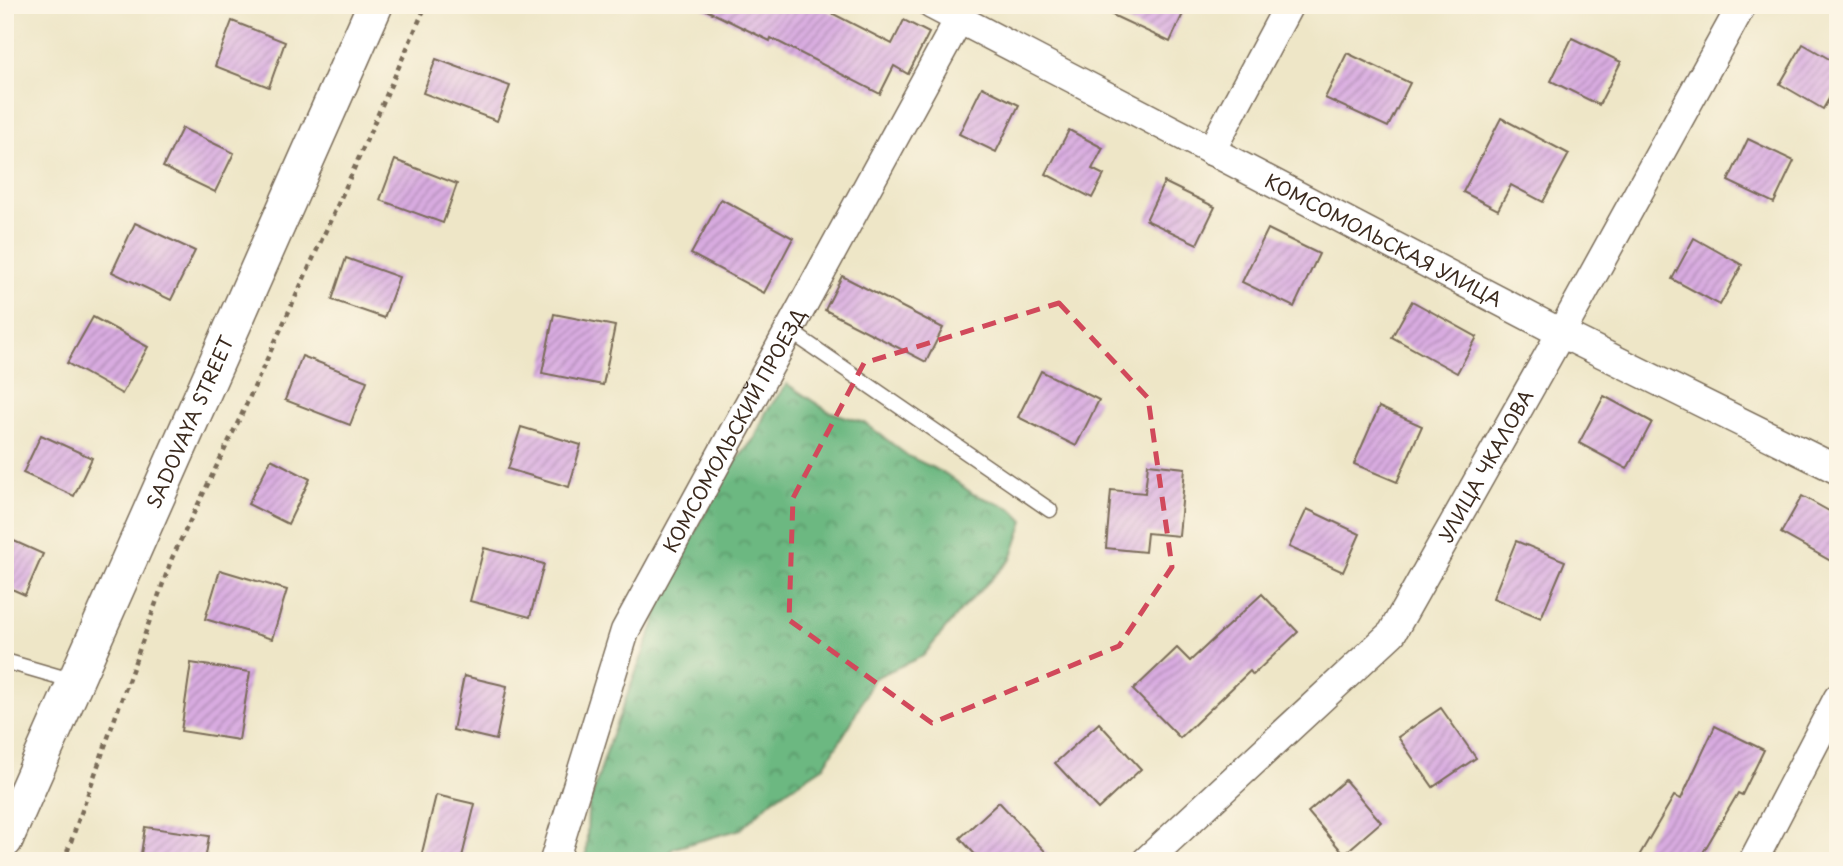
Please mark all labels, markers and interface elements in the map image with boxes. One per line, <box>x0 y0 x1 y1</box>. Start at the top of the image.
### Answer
street label: КОМСОМОЛЬСКАЯ УЛИЦА <box>1260 166 1507 313</box>
street label: КОМСОМОЛЬСКИЙ ПРОЕЗД <box>656 303 812 557</box>
street label: SADOVAYA STREET <box>139 331 240 513</box>
street label: УЛИЦА ЧКАЛОВА <box>1431 384 1539 547</box>

